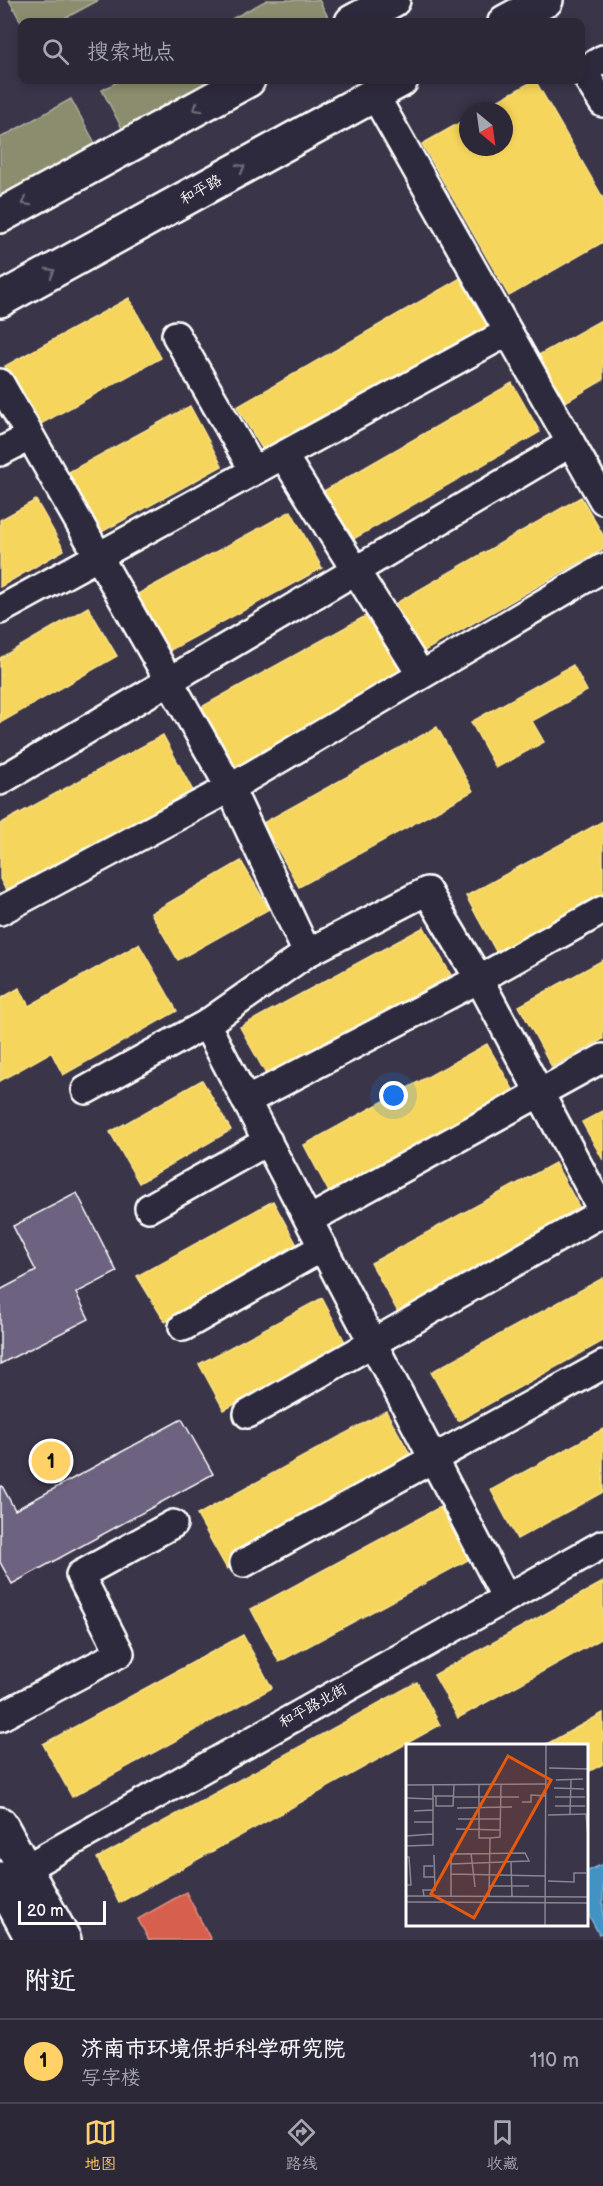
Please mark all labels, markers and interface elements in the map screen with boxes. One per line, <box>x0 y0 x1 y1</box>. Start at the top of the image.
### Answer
search box <box>18 18 585 84</box>
icon: search <box>39 35 72 68</box>
text: 搜索地点 <box>87 39 175 66</box>
one-way arrow <box>193 101 203 112</box>
north arrow <box>459 102 513 156</box>
one-way arrow <box>234 164 245 175</box>
street label: 和平路 <box>177 171 225 209</box>
one-way arrow <box>22 195 32 206</box>
one-way arrow <box>45 268 55 279</box>
your location <box>379 1081 408 1110</box>
pin: 1 <box>32 1438 70 1484</box>
street label: 和平路北街 <box>276 1680 350 1732</box>
inset map <box>406 1744 588 1925</box>
scale bar <box>18 1898 106 1926</box>
text: 20 m <box>27 1902 63 1921</box>
text: 附近 <box>24 1966 76 1997</box>
text: 济南市环境保护科学研究院 <box>81 2036 345 2063</box>
text: 1 <box>39 2049 48 2073</box>
text: 110 m <box>530 2049 579 2073</box>
text: 写字楼 <box>81 2066 141 2090</box>
tab: 地图 <box>84 2116 117 2174</box>
tab: 路线 <box>285 2116 318 2174</box>
tab: 收藏 <box>486 2116 519 2174</box>

